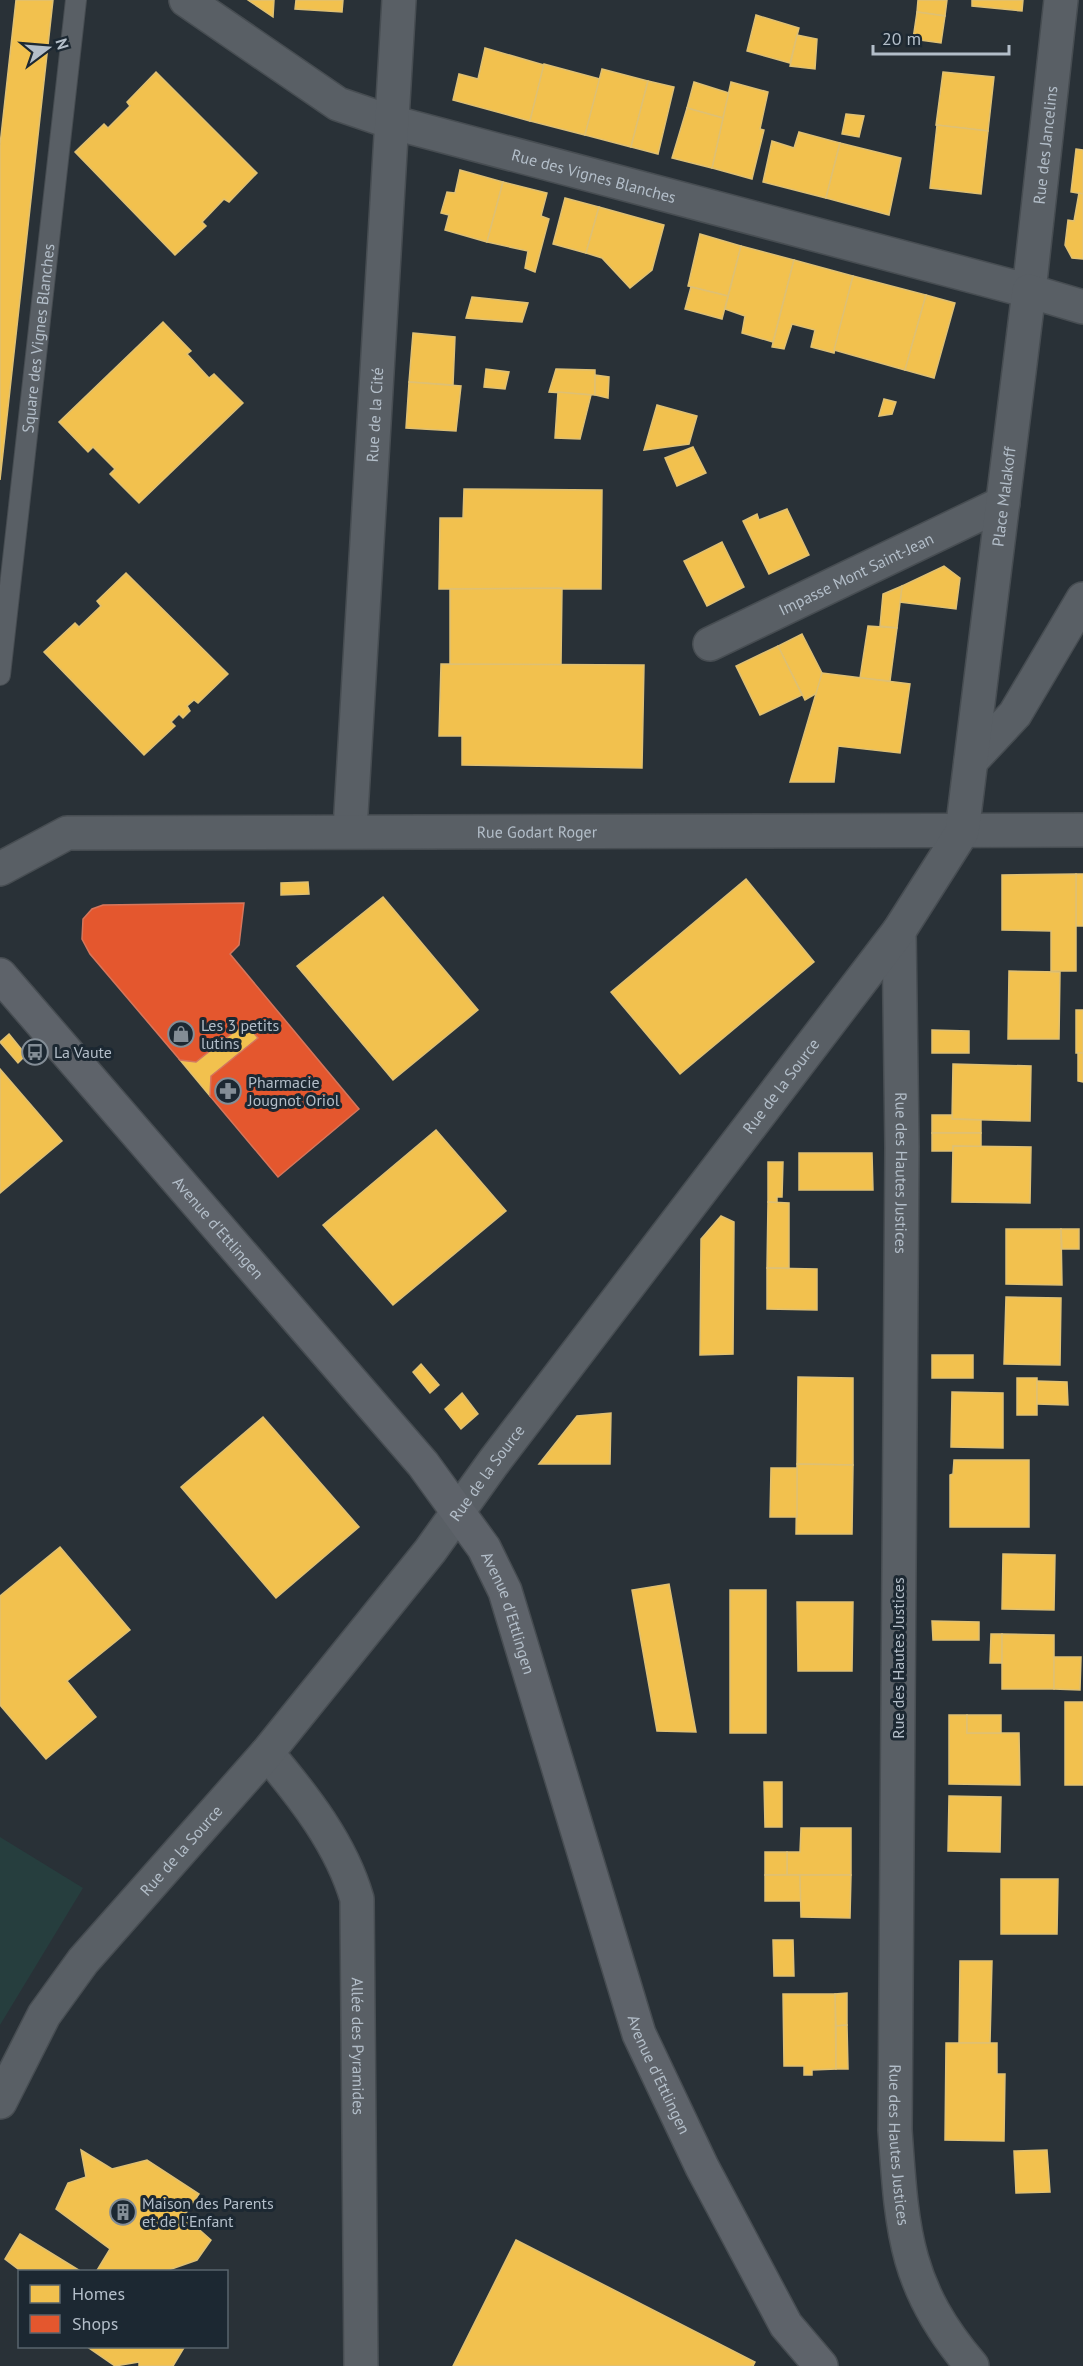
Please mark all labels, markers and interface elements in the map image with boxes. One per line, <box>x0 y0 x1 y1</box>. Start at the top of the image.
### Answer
north arrow <box>18 18 78 78</box>
scale bar <box>873 18 1010 56</box>
text: 20 m <box>882 27 921 50</box>
text: N <box>51 36 73 52</box>
street label: Rue des Jancelins <box>1029 85 1062 205</box>
street label: Rue des Vignes Blanches <box>509 144 678 207</box>
street label: Square des Vignes Blanches <box>17 242 59 434</box>
street label: Rue de la Cité <box>362 367 387 463</box>
street label: Place Malakoff <box>987 445 1020 548</box>
street label: Impasse Mont Saint-Jean <box>775 528 937 620</box>
street label: Rue Godart Roger <box>477 821 598 842</box>
place label: Les 3 petits lutins <box>201 1015 279 1053</box>
shop icon: Les 3 petits lutins <box>166 1019 196 1049</box>
street label: Rue de la Source <box>738 1034 823 1137</box>
bus stop icon: La Vaute <box>20 1037 50 1067</box>
place label: La Vaute <box>54 1042 112 1062</box>
place label: Pharmacie Jougnot Oriol <box>247 1072 340 1110</box>
pharmacy icon: Pharmacie Jougnot Oriol <box>213 1076 243 1106</box>
street label: Rue des Hautes Justices <box>891 1092 912 1254</box>
street label: Avenue d'Ettlingen <box>169 1172 268 1283</box>
street label: Rue de la Source <box>445 1421 529 1525</box>
street label: Avenue d'Ettlingen <box>477 1548 540 1677</box>
street label: Rue des Hautes Justices <box>888 1577 908 1739</box>
street label: Rue de la Source <box>136 1801 226 1900</box>
street label: Allée des Pyramides <box>348 1977 369 2115</box>
street label: Avenue d'Ettlingen <box>624 2012 695 2137</box>
street label: Rue des Hautes Justices <box>885 2064 914 2227</box>
place label: Maison des Parents et de l'Enfant <box>142 2193 274 2231</box>
building icon: Maison des Parents et de l'Enfant <box>108 2197 138 2227</box>
legend <box>18 2270 228 2348</box>
text: Homes <box>72 2282 125 2305</box>
text: Shops <box>72 2312 118 2335</box>

